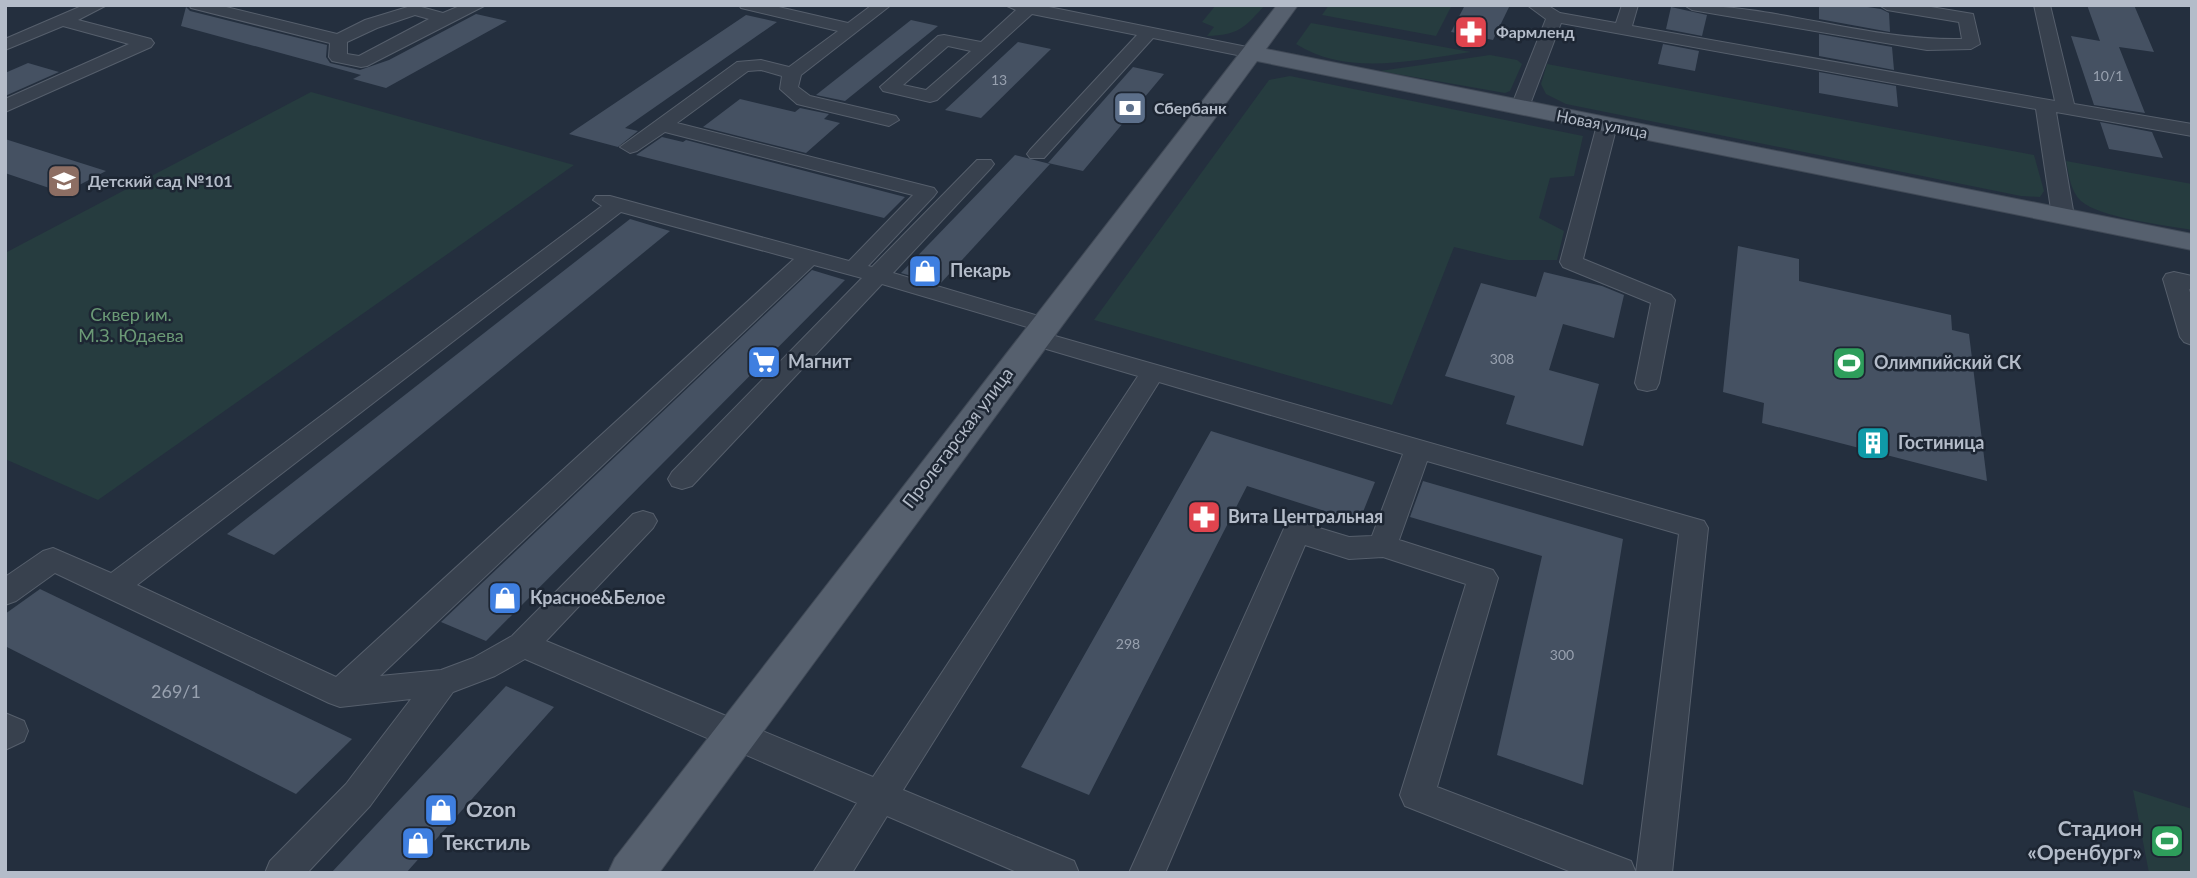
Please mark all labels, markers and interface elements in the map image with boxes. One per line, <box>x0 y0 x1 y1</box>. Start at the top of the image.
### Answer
pharmacy icon: Фармленд <box>1452 13 1490 51</box>
place label: Фармленд <box>1496 22 1575 41</box>
house number: 10/1 <box>2093 67 2123 84</box>
house number: 13 <box>991 71 1007 88</box>
bank icon: Сбербанк <box>1111 89 1149 127</box>
place label: Сбербанк <box>1154 98 1227 117</box>
street label: Новая улица <box>1555 105 1649 142</box>
school or university icon: Детский сад №101 <box>45 162 83 200</box>
place label: Детский сад №101 <box>88 171 232 190</box>
shop icon: Пекарь <box>906 252 944 290</box>
place label: Пекарь <box>950 259 1011 281</box>
park label: Сквер им. М.З. Юдаева <box>78 303 184 346</box>
supermarket icon: Магнит <box>745 343 783 381</box>
sports icon: Олимпийский СК <box>1830 344 1868 382</box>
place label: Магнит <box>788 350 852 372</box>
house number: 308 <box>1490 350 1514 367</box>
place label: Олимпийский СК <box>1874 351 2022 373</box>
street label: Пролетарская улица <box>897 363 1017 512</box>
building icon: Гостиница <box>1854 424 1892 462</box>
place label: Гостиница <box>1898 431 1984 453</box>
pharmacy icon: Вита Центральная <box>1185 498 1223 536</box>
place label: Вита Центральная <box>1228 505 1383 527</box>
shop icon: Красное&Белое <box>486 579 524 617</box>
place label: Красное&Белое <box>530 586 666 608</box>
house number: 298 <box>1116 635 1140 652</box>
house number: 300 <box>1550 646 1574 663</box>
house number: 269/1 <box>151 680 201 702</box>
shop icon: Ozon <box>422 791 460 829</box>
place label: Ozon <box>466 796 516 821</box>
place label: Стадион «Оренбург» <box>2027 815 2142 864</box>
sports icon: Стадион «Оренбург» <box>2148 822 2186 860</box>
shop icon: Текстиль <box>399 824 437 862</box>
place label: Текстиль <box>442 829 530 854</box>

